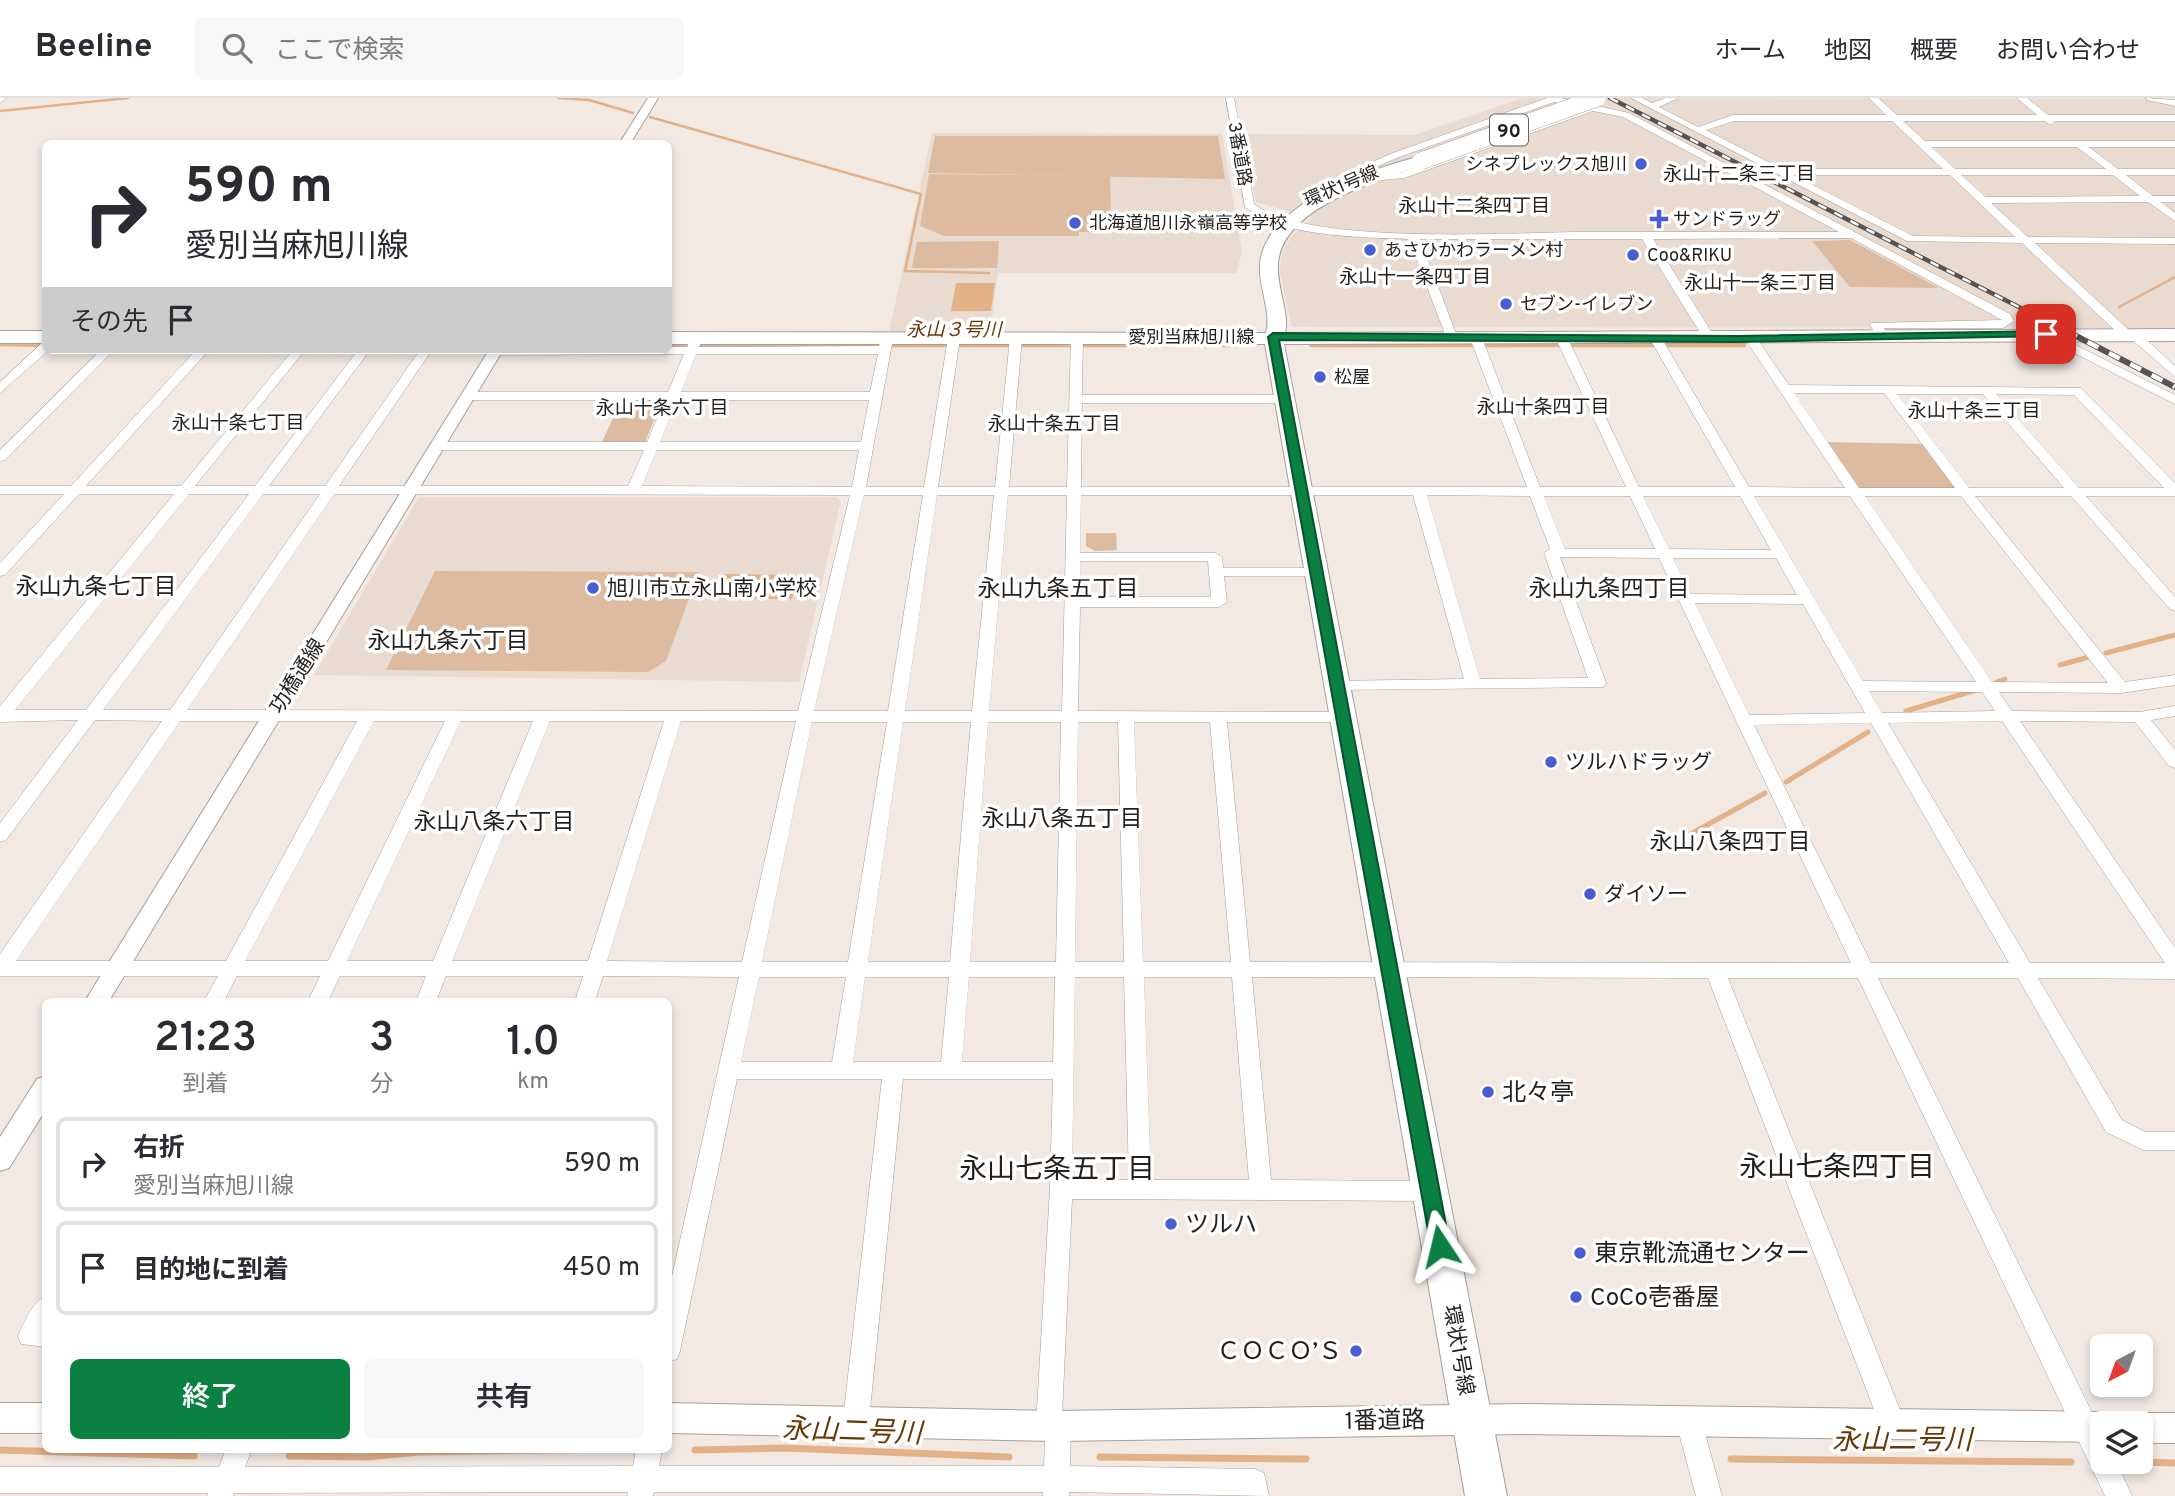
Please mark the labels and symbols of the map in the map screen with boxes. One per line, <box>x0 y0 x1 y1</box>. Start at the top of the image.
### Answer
road number: 90 <box>1490 114 1528 146</box>
street label: 3番道路 <box>1222 120 1255 188</box>
place label: シネプレックス旭川 <box>1466 154 1627 177</box>
marker: シネプレックス旭川 <box>1633 156 1649 172</box>
street label: 環状1号線 <box>1301 161 1382 213</box>
district label: 永山十二条三丁目 <box>1663 163 1815 187</box>
district label: 永山十二条四丁目 <box>1398 195 1550 219</box>
place label: サンドラッグ <box>1673 209 1781 232</box>
marker: サンドラッグ <box>1651 211 1667 227</box>
place label: 北海道旭川永嶺高等学校 <box>1089 213 1287 236</box>
marker: 北海道旭川永嶺高等学校 <box>1067 215 1083 231</box>
place label: あさひかわラーメン村 <box>1384 240 1563 263</box>
marker: あさひかわラーメン村 <box>1362 242 1378 258</box>
place label: Coo&RIKU <box>1647 245 1732 268</box>
marker: Coo&RIKU <box>1625 247 1641 263</box>
district label: 永山十一条四丁目 <box>1339 266 1491 290</box>
district label: 永山十一条三丁目 <box>1684 272 1836 296</box>
place label: セブン-イレブン <box>1520 294 1653 317</box>
marker: セブン-イレブン <box>1498 296 1514 312</box>
pin <box>2016 304 2076 364</box>
water label: 永山３号川 <box>906 319 1003 343</box>
street label: 愛別当麻旭川線 <box>1128 327 1254 350</box>
place label: 松屋 <box>1334 367 1370 390</box>
marker: 松屋 <box>1312 369 1328 385</box>
district label: 永山十条四丁目 <box>1476 396 1610 420</box>
district label: 永山十条六丁目 <box>595 397 729 421</box>
district label: 永山十条三丁目 <box>1907 400 2041 424</box>
district label: 永山十条七丁目 <box>171 412 305 436</box>
district label: 永山十条五丁目 <box>987 413 1121 437</box>
district label: 永山九条七丁目 <box>16 574 177 603</box>
place label: 旭川市立永山南小学校 <box>607 576 817 603</box>
district label: 永山九条五丁目 <box>978 576 1139 605</box>
district label: 永山九条四丁目 <box>1529 576 1690 605</box>
marker: 旭川市立永山南小学校 <box>585 580 601 596</box>
district label: 永山九条六丁目 <box>368 628 529 657</box>
street label: 功橋通線 <box>265 634 332 720</box>
place label: ツルハドラッグ <box>1565 750 1712 777</box>
marker: ツルハドラッグ <box>1543 754 1559 770</box>
district label: 永山八条五丁目 <box>982 806 1143 835</box>
district label: 永山八条六丁目 <box>414 809 575 838</box>
district label: 永山八条四丁目 <box>1650 829 1811 858</box>
place label: ダイソー <box>1604 882 1688 909</box>
marker: ダイソー <box>1582 886 1598 902</box>
place label: 北々亭 <box>1502 1079 1574 1109</box>
marker: 北々亭 <box>1480 1084 1496 1100</box>
district label: 永山七条四丁目 <box>1739 1151 1935 1187</box>
district label: 永山七条五丁目 <box>959 1153 1155 1189</box>
position arrow <box>1403 1209 1477 1283</box>
place label: ツルハ <box>1185 1211 1257 1241</box>
marker: ツルハ <box>1163 1216 1179 1232</box>
place label: 東京靴流通センター <box>1594 1240 1810 1270</box>
marker: 東京靴流通センター <box>1572 1245 1588 1261</box>
place label: CoCo壱番屋 <box>1590 1284 1720 1314</box>
marker: CoCo壱番屋 <box>1568 1289 1584 1305</box>
street label: 環状1号線 <box>1436 1303 1479 1398</box>
north arrow <box>2090 1334 2152 1396</box>
place label: ＣＯＣＯ’Ｓ <box>1217 1338 1342 1368</box>
marker: ＣＯＣＯ’Ｓ <box>1348 1343 1364 1359</box>
street label: 1番道路 <box>1344 1406 1426 1438</box>
water label: 永山二号川 <box>781 1413 925 1454</box>
water label: 永山二号川 <box>1832 1424 1975 1460</box>

